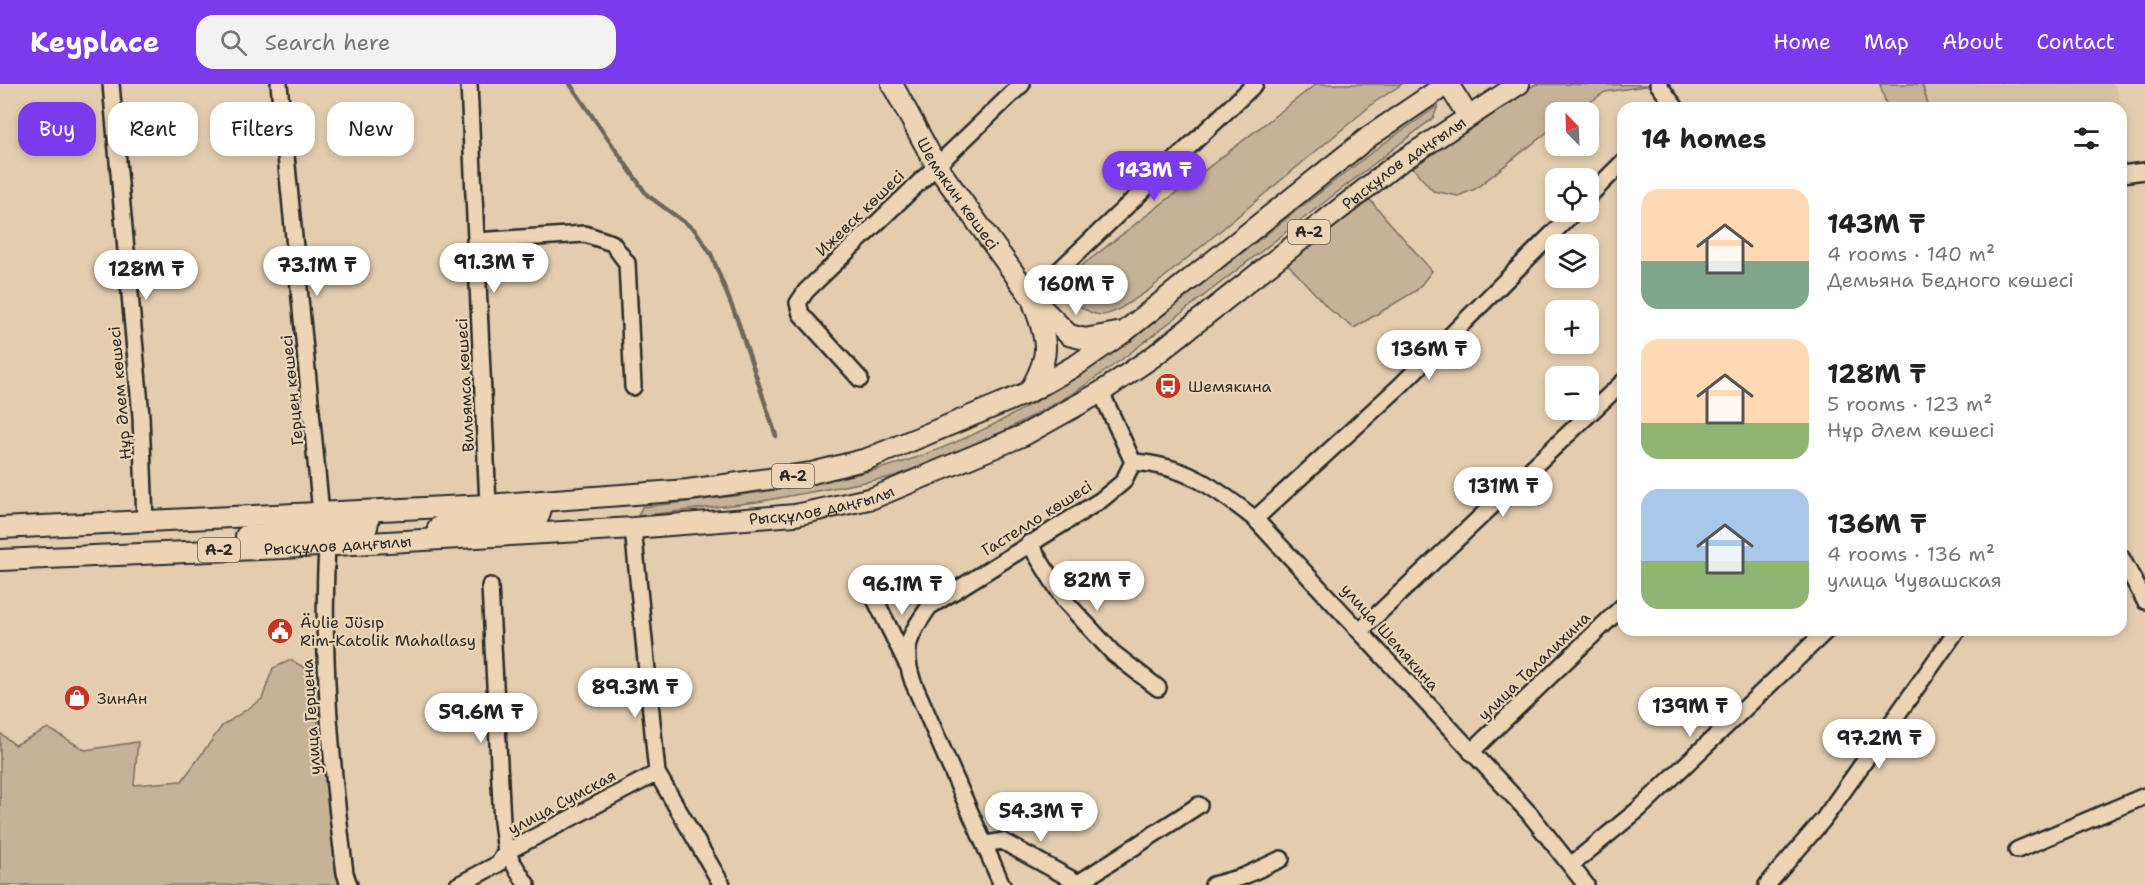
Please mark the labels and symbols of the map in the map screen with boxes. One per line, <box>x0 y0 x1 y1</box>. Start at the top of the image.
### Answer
north arrow <box>1545 102 1599 156</box>
street label: Рысқұлов даңғылы <box>1337 111 1470 214</box>
street label: Шемякин көшесі <box>912 133 1004 254</box>
pin: 143M ₸ <box>1105 151 1203 202</box>
street label: Ижевск көшесі <box>811 165 909 261</box>
road number: A-2 <box>1288 220 1330 244</box>
pin: 91.3M ₸ <box>439 243 549 294</box>
pin: 73.1M ₸ <box>262 246 372 297</box>
pin: 128M ₸ <box>97 250 195 301</box>
pin: 160M ₸ <box>1027 265 1125 316</box>
street label: Вильямса көшесі <box>451 317 479 453</box>
street label: Нұр Әлем көшесі <box>104 325 136 461</box>
pin: 136M ₸ <box>1380 330 1478 381</box>
street label: Герцен көшесі <box>276 334 308 446</box>
bus stop icon: Шемякина <box>1153 371 1183 401</box>
place label: Шемякина <box>1188 376 1272 397</box>
road number: A-2 <box>772 464 814 488</box>
pin: 131M ₸ <box>1454 467 1552 518</box>
street label: Гастелло көшесі <box>978 476 1096 560</box>
street label: Рысқұлов даңғылы <box>748 480 897 529</box>
street label: Рысқұлов даңғылы <box>263 530 412 559</box>
road number: A-2 <box>198 538 240 562</box>
pin: 82M ₸ <box>1055 561 1139 612</box>
pin: 96.1M ₸ <box>847 565 957 616</box>
street label: улица Шемякина <box>1336 579 1444 695</box>
street label: улица Талалихина <box>1473 607 1595 725</box>
place label: Äulie Jüsıp Rim-Katolik Mahallasy <box>300 612 476 651</box>
public building icon: Äulie Jüsıp Rim-Katolik Mahallasy <box>265 616 295 646</box>
street label: улица Герцена <box>296 658 326 776</box>
pin: 89.3M ₸ <box>580 668 690 719</box>
shop icon: ЗинАн <box>62 683 92 713</box>
pin: 139M ₸ <box>1641 687 1739 738</box>
place label: ЗинАн <box>97 688 147 709</box>
pin: 59.6M ₸ <box>426 693 536 744</box>
pin: 97.2M ₸ <box>1824 719 1934 770</box>
street label: улица Сумская <box>504 765 620 839</box>
pin: 54.3M ₸ <box>986 792 1096 843</box>

